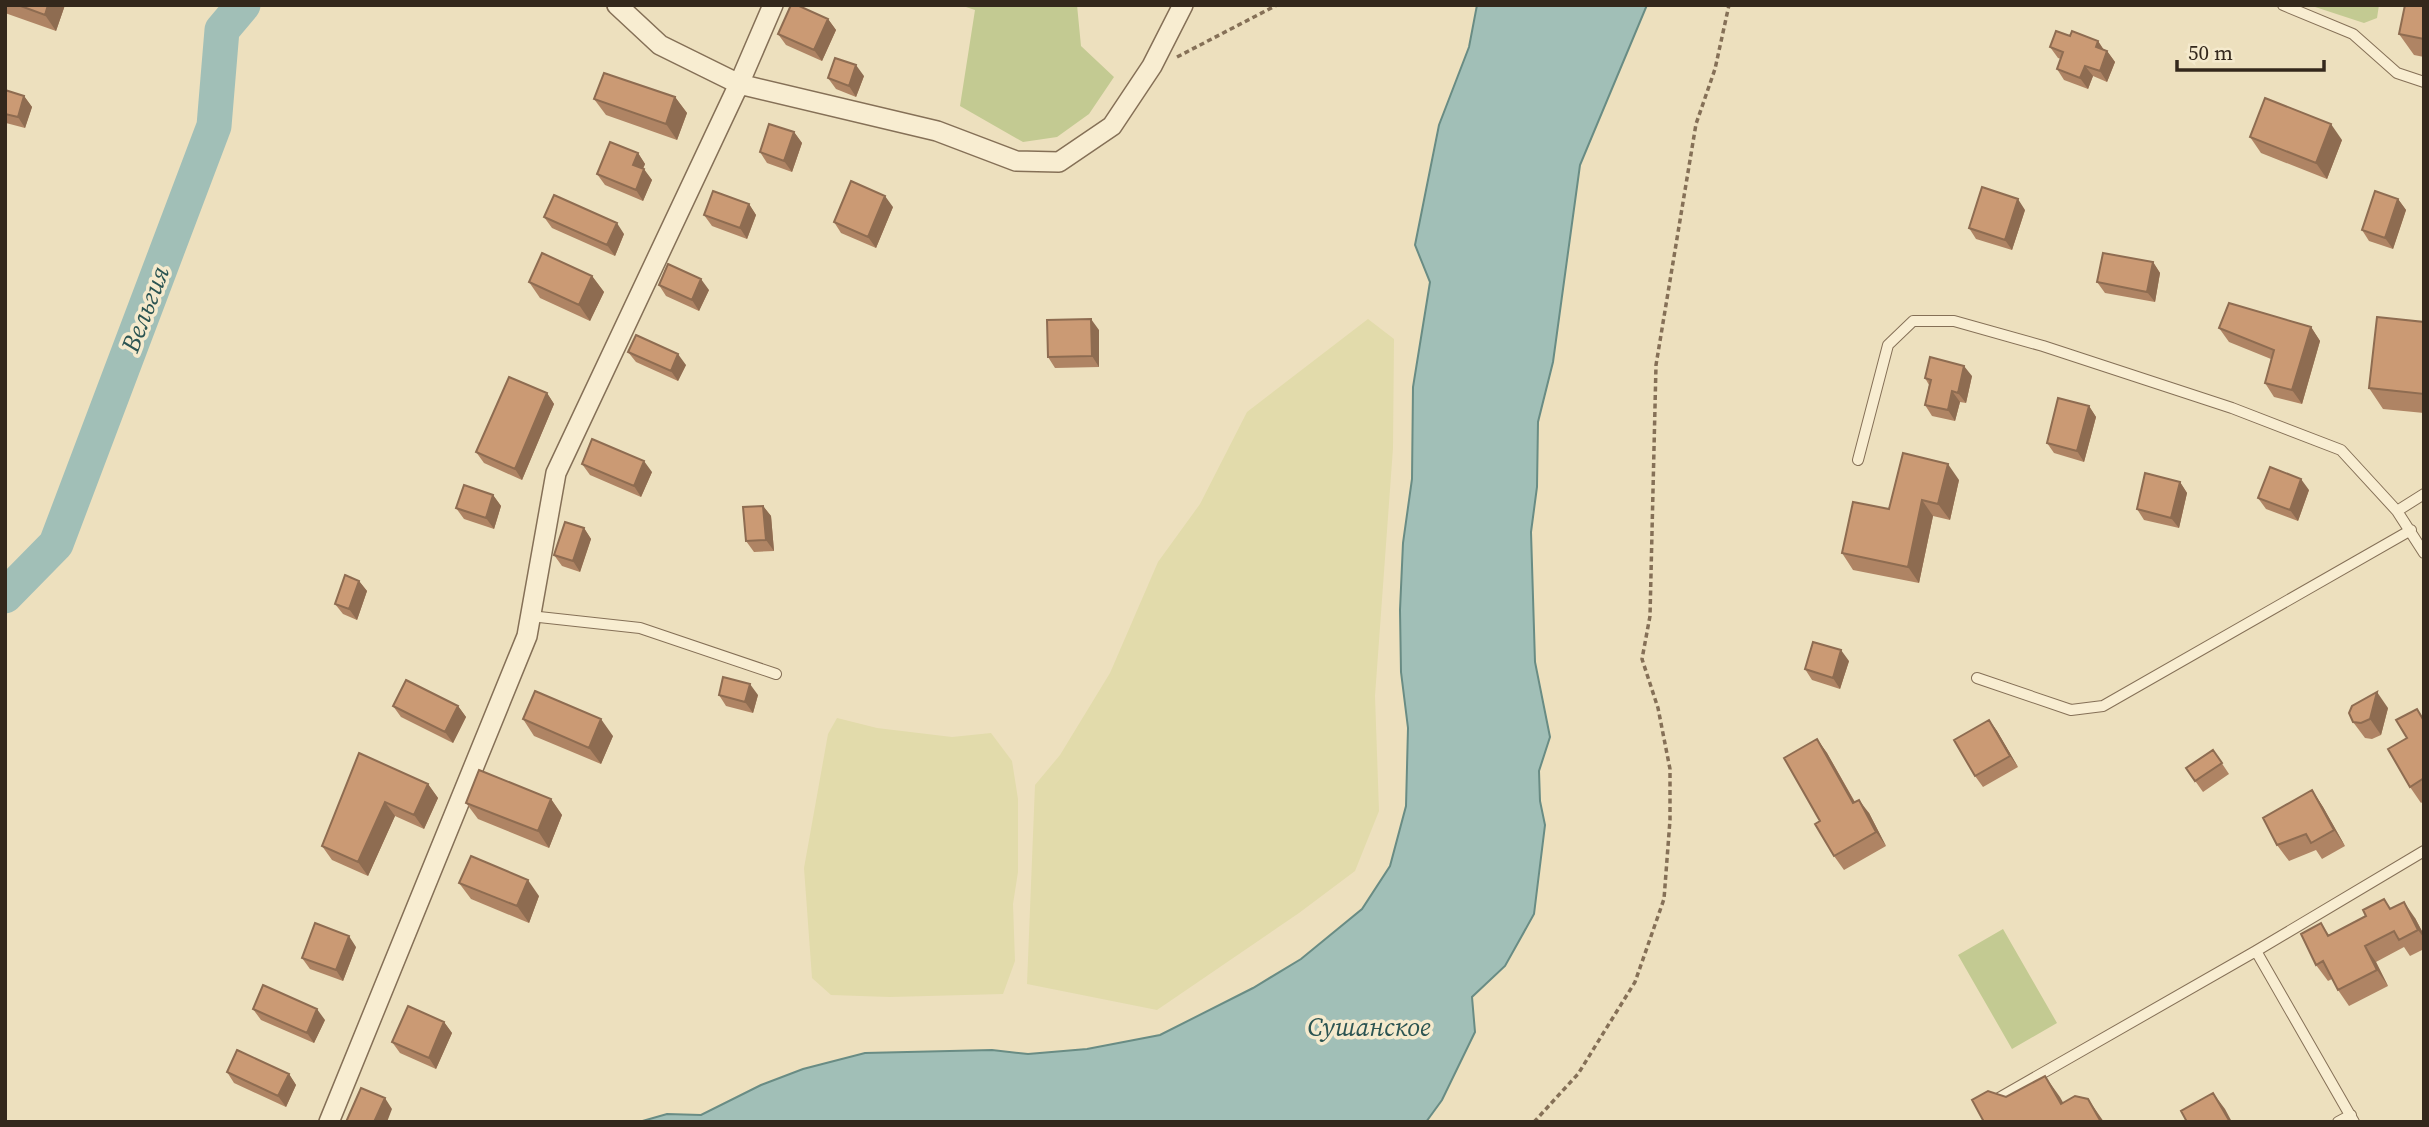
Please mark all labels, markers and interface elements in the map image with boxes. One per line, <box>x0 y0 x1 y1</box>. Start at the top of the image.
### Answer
scale bar <box>2177 28 2324 72</box>
text: 50 m <box>2188 38 2233 67</box>
water label: Вельгия <box>112 261 178 358</box>
water label: Сушанское <box>1307 1009 1431 1045</box>

